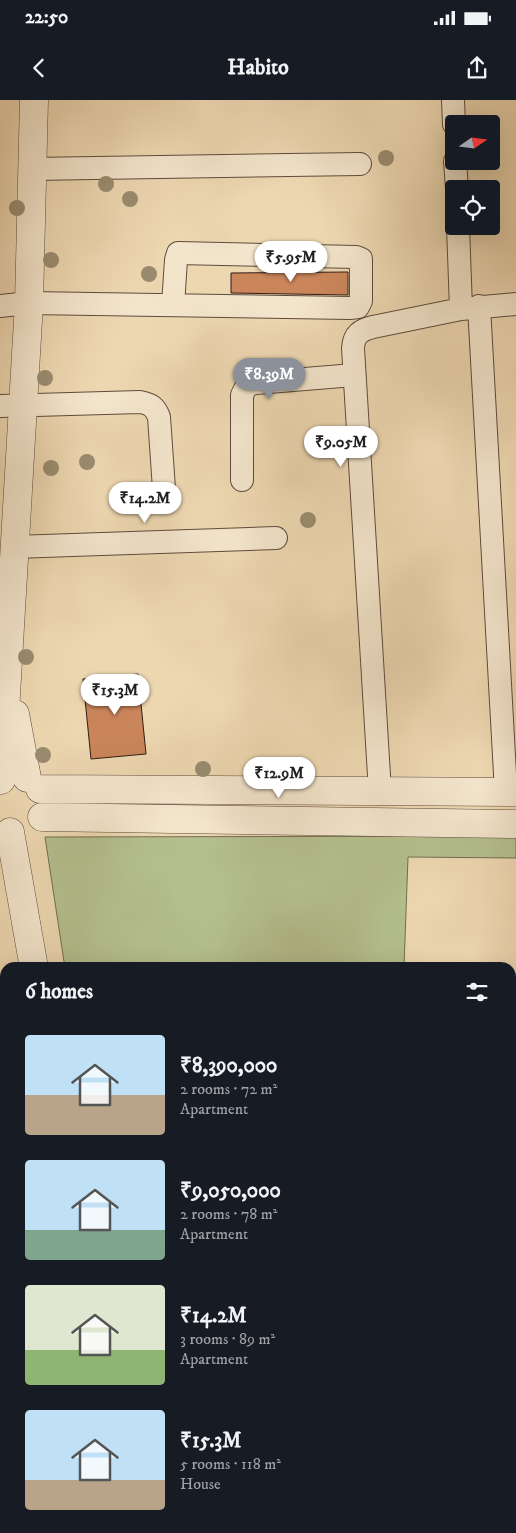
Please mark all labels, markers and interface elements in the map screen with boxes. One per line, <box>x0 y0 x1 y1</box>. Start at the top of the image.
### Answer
text: 22:50 <box>25 6 68 29</box>
icon: back <box>25 54 53 82</box>
text: Habito <box>227 54 289 81</box>
icon: share <box>463 54 491 82</box>
north arrow <box>445 115 500 170</box>
map controls <box>445 115 500 235</box>
button: locate <box>445 180 500 235</box>
pin: ₹5.95M <box>250 240 332 283</box>
text: ₹5.95M <box>266 247 316 267</box>
pin: ₹8.39M <box>228 358 310 400</box>
text: ₹8.39M <box>244 364 294 384</box>
pin: ₹9.05M <box>300 426 382 468</box>
text: ₹9.05M <box>315 432 367 452</box>
pin: ₹14.2M <box>104 482 186 524</box>
text: ₹14.2M <box>120 488 170 508</box>
pin: ₹15.3M <box>74 674 156 716</box>
text: ₹15.3M <box>92 680 138 700</box>
pin: ₹12.9M <box>238 756 320 799</box>
text: ₹12.9M <box>254 763 304 783</box>
icon: filters <box>463 978 491 1006</box>
text: 6 homes <box>25 979 93 1005</box>
text: ₹8,390,000 <box>180 1053 277 1079</box>
icon: home <box>65 1055 125 1115</box>
text: 2 rooms · 72 m² <box>180 1079 277 1099</box>
text: Apartment <box>180 1099 248 1119</box>
text: ₹9,050,000 <box>180 1178 281 1204</box>
icon: home <box>65 1180 125 1240</box>
text: 2 rooms · 78 m² <box>180 1204 277 1224</box>
text: Apartment <box>180 1224 248 1244</box>
text: ₹14.2M <box>180 1303 247 1329</box>
icon: home <box>65 1305 125 1365</box>
text: 3 rooms · 89 m² <box>180 1329 275 1349</box>
text: Apartment <box>180 1349 248 1369</box>
text: ₹15.3M <box>180 1428 241 1454</box>
icon: home <box>65 1430 125 1490</box>
text: 5 rooms · 118 m² <box>180 1454 281 1474</box>
text: House <box>180 1474 221 1494</box>

